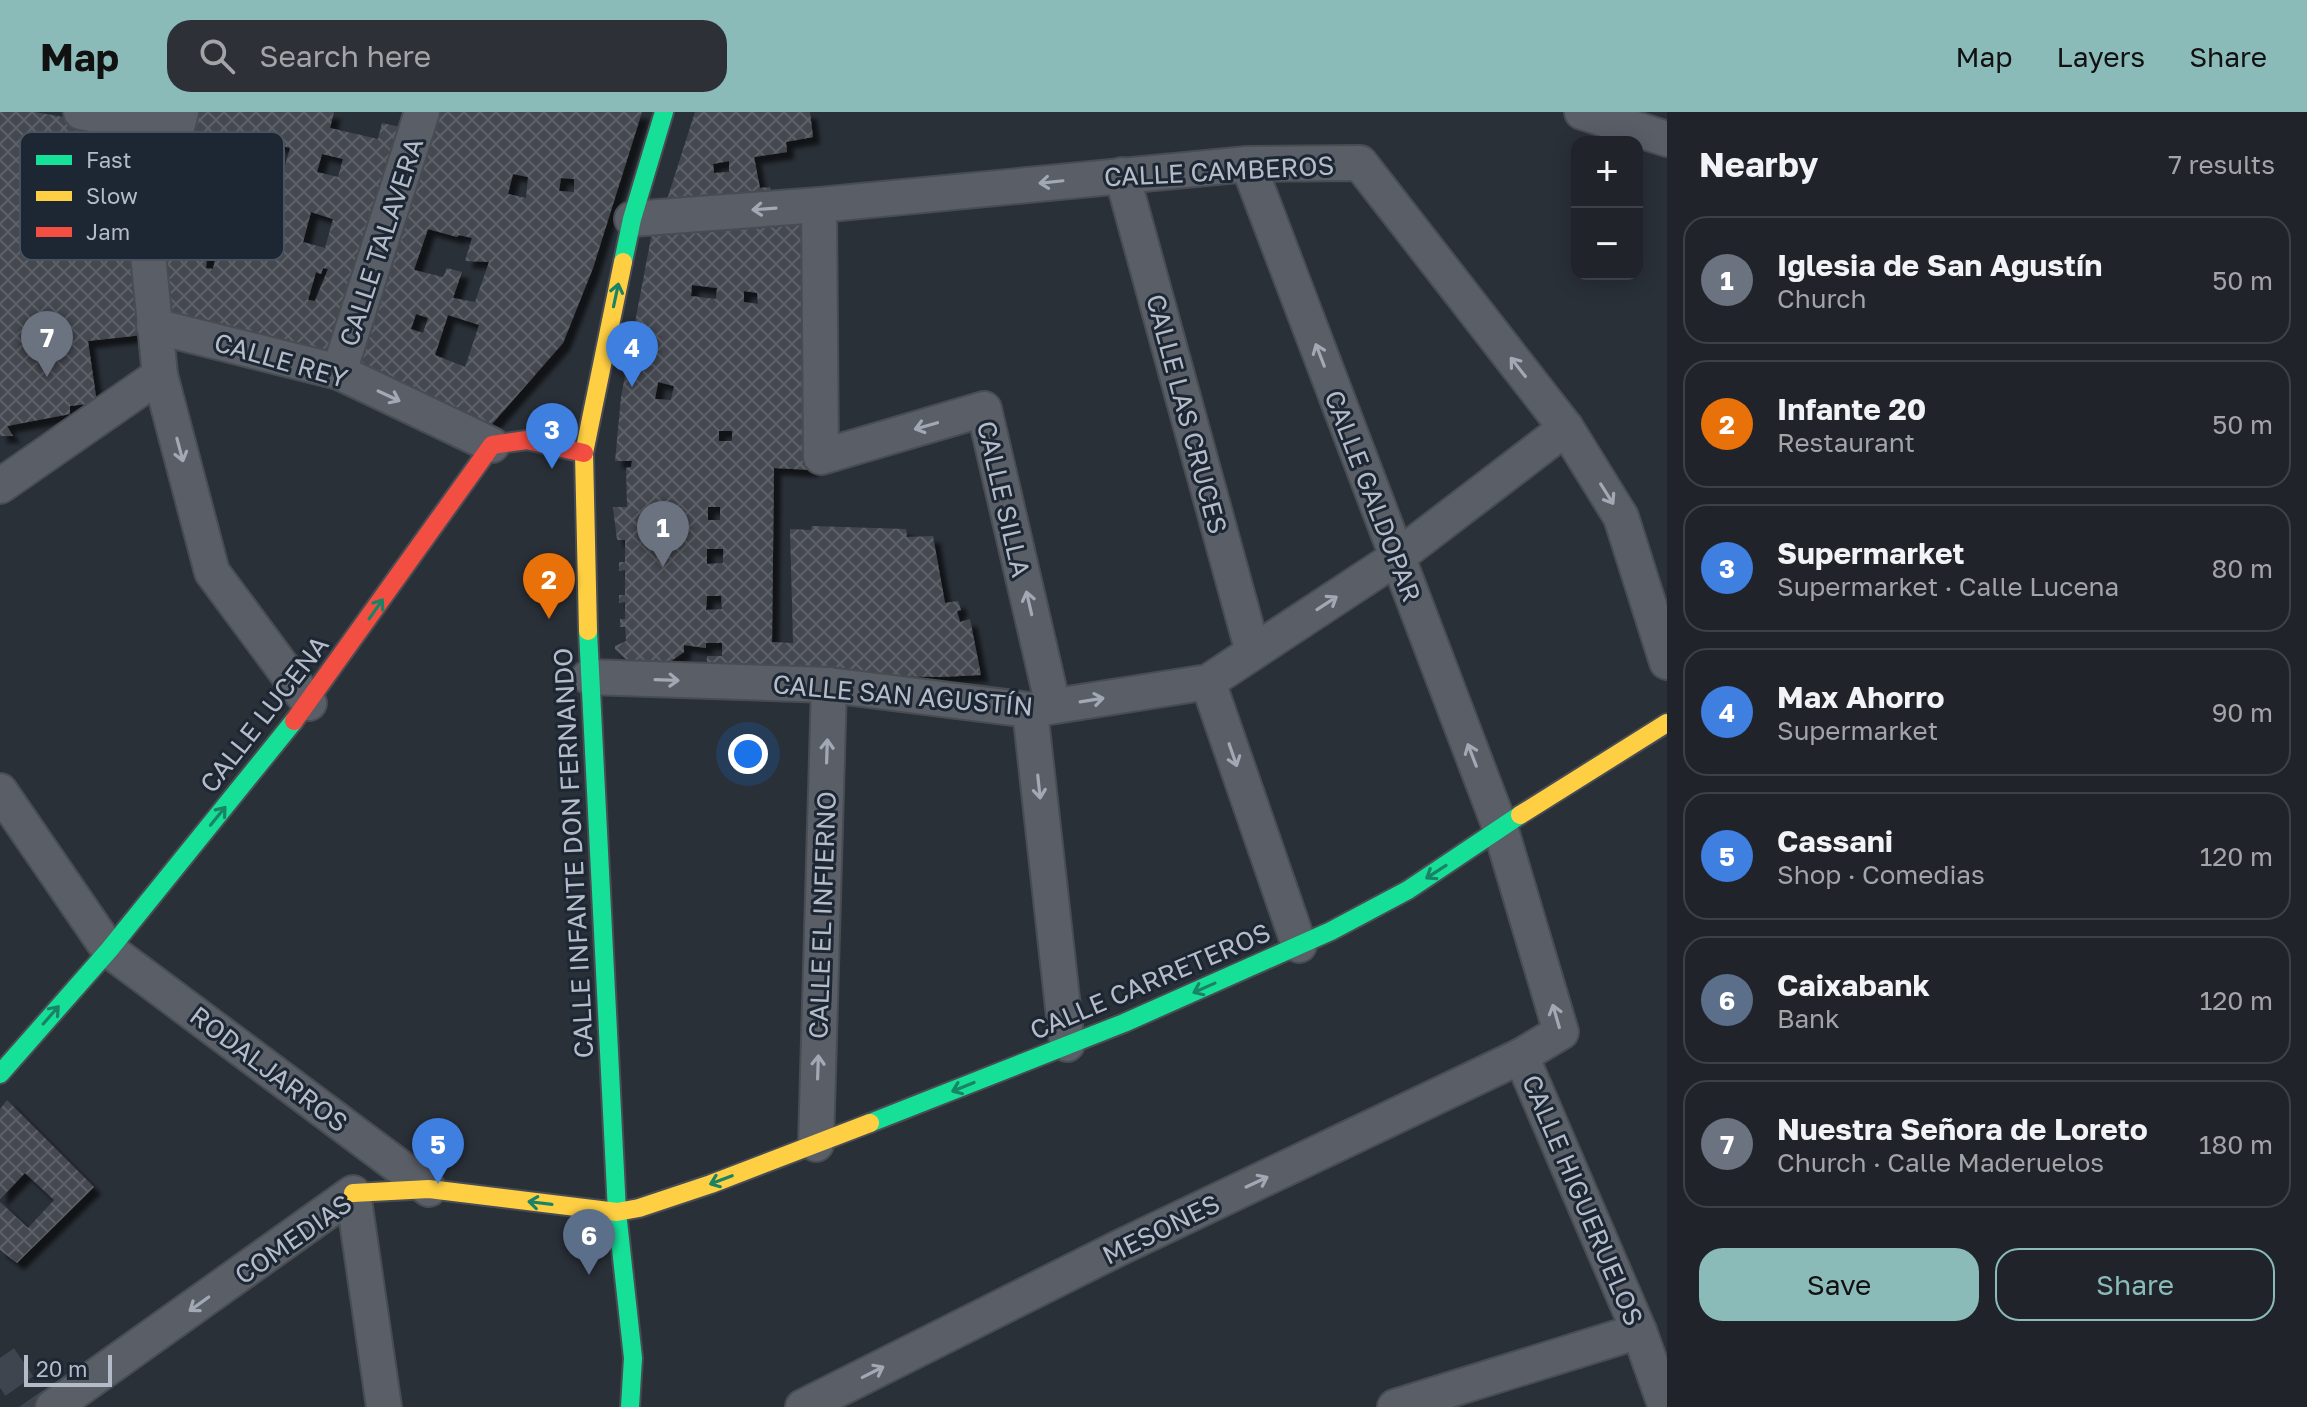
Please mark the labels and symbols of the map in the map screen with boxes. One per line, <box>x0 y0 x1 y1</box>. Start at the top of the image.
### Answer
legend <box>20 132 284 260</box>
street label: CALLE TALAVERA <box>333 134 429 350</box>
text: Fast <box>86 146 132 173</box>
street label: CALLE CAMBEROS <box>1103 149 1335 193</box>
one-way arrow <box>1038 175 1065 190</box>
text: Slow <box>86 182 138 209</box>
one-way arrow <box>751 202 778 217</box>
text: Jam <box>86 218 130 245</box>
one-way arrow <box>610 282 625 308</box>
street label: CALLE LAS CRUCES <box>1140 291 1234 537</box>
pin: 7 <box>21 311 73 377</box>
pin: 4 <box>606 321 658 387</box>
street label: CALLE REY <box>211 326 351 394</box>
one-way arrow <box>1312 343 1326 367</box>
one-way arrow <box>1509 357 1526 378</box>
street label: CALLE GALDOPAR <box>1318 386 1428 606</box>
one-way arrow <box>376 389 400 404</box>
pin: 3 <box>526 403 578 469</box>
street label: CALLE SILLA <box>971 418 1037 580</box>
one-way arrow <box>913 419 939 434</box>
one-way arrow <box>173 437 188 463</box>
one-way arrow <box>1598 483 1615 505</box>
pin: 1 <box>637 501 689 567</box>
pin: 2 <box>523 553 575 619</box>
one-way arrow <box>1021 591 1036 616</box>
one-way arrow <box>1316 595 1338 611</box>
one-way arrow <box>368 599 384 621</box>
street label: CALLE LUCENA <box>193 629 335 799</box>
street label: CALLE INFANTE DON FERNANDO <box>547 647 599 1059</box>
street label: CALLE SAN AGUSTÍN <box>772 668 1034 722</box>
one-way arrow <box>653 672 680 687</box>
one-way arrow <box>1079 692 1105 707</box>
your location <box>728 734 768 774</box>
one-way arrow <box>819 738 834 765</box>
one-way arrow <box>1227 743 1242 768</box>
one-way arrow <box>1464 743 1478 768</box>
one-way arrow <box>1032 774 1047 799</box>
street label: CALLE EL INFIERNO <box>802 791 842 1039</box>
one-way arrow <box>209 806 227 826</box>
one-way arrow <box>1425 864 1448 880</box>
street label: CALLE CARRETEROS <box>1025 916 1275 1046</box>
one-way arrow <box>1192 981 1216 996</box>
street label: RODALJARROS <box>184 1000 354 1138</box>
one-way arrow <box>1548 1004 1563 1030</box>
one-way arrow <box>42 1006 60 1026</box>
one-way arrow <box>810 1054 826 1081</box>
street label: CALLE HIGUERUELOS <box>1516 1070 1650 1330</box>
one-way arrow <box>951 1081 976 1095</box>
pin: 5 <box>412 1118 464 1184</box>
one-way arrow <box>709 1174 733 1188</box>
one-way arrow <box>1244 1174 1268 1189</box>
street label: COMEDIAS <box>229 1187 357 1291</box>
street label: MESONES <box>1097 1187 1225 1271</box>
one-way arrow <box>527 1195 554 1210</box>
pin: 6 <box>563 1209 615 1275</box>
one-way arrow <box>189 1295 210 1312</box>
scale bar <box>24 1351 112 1387</box>
one-way arrow <box>861 1364 885 1379</box>

